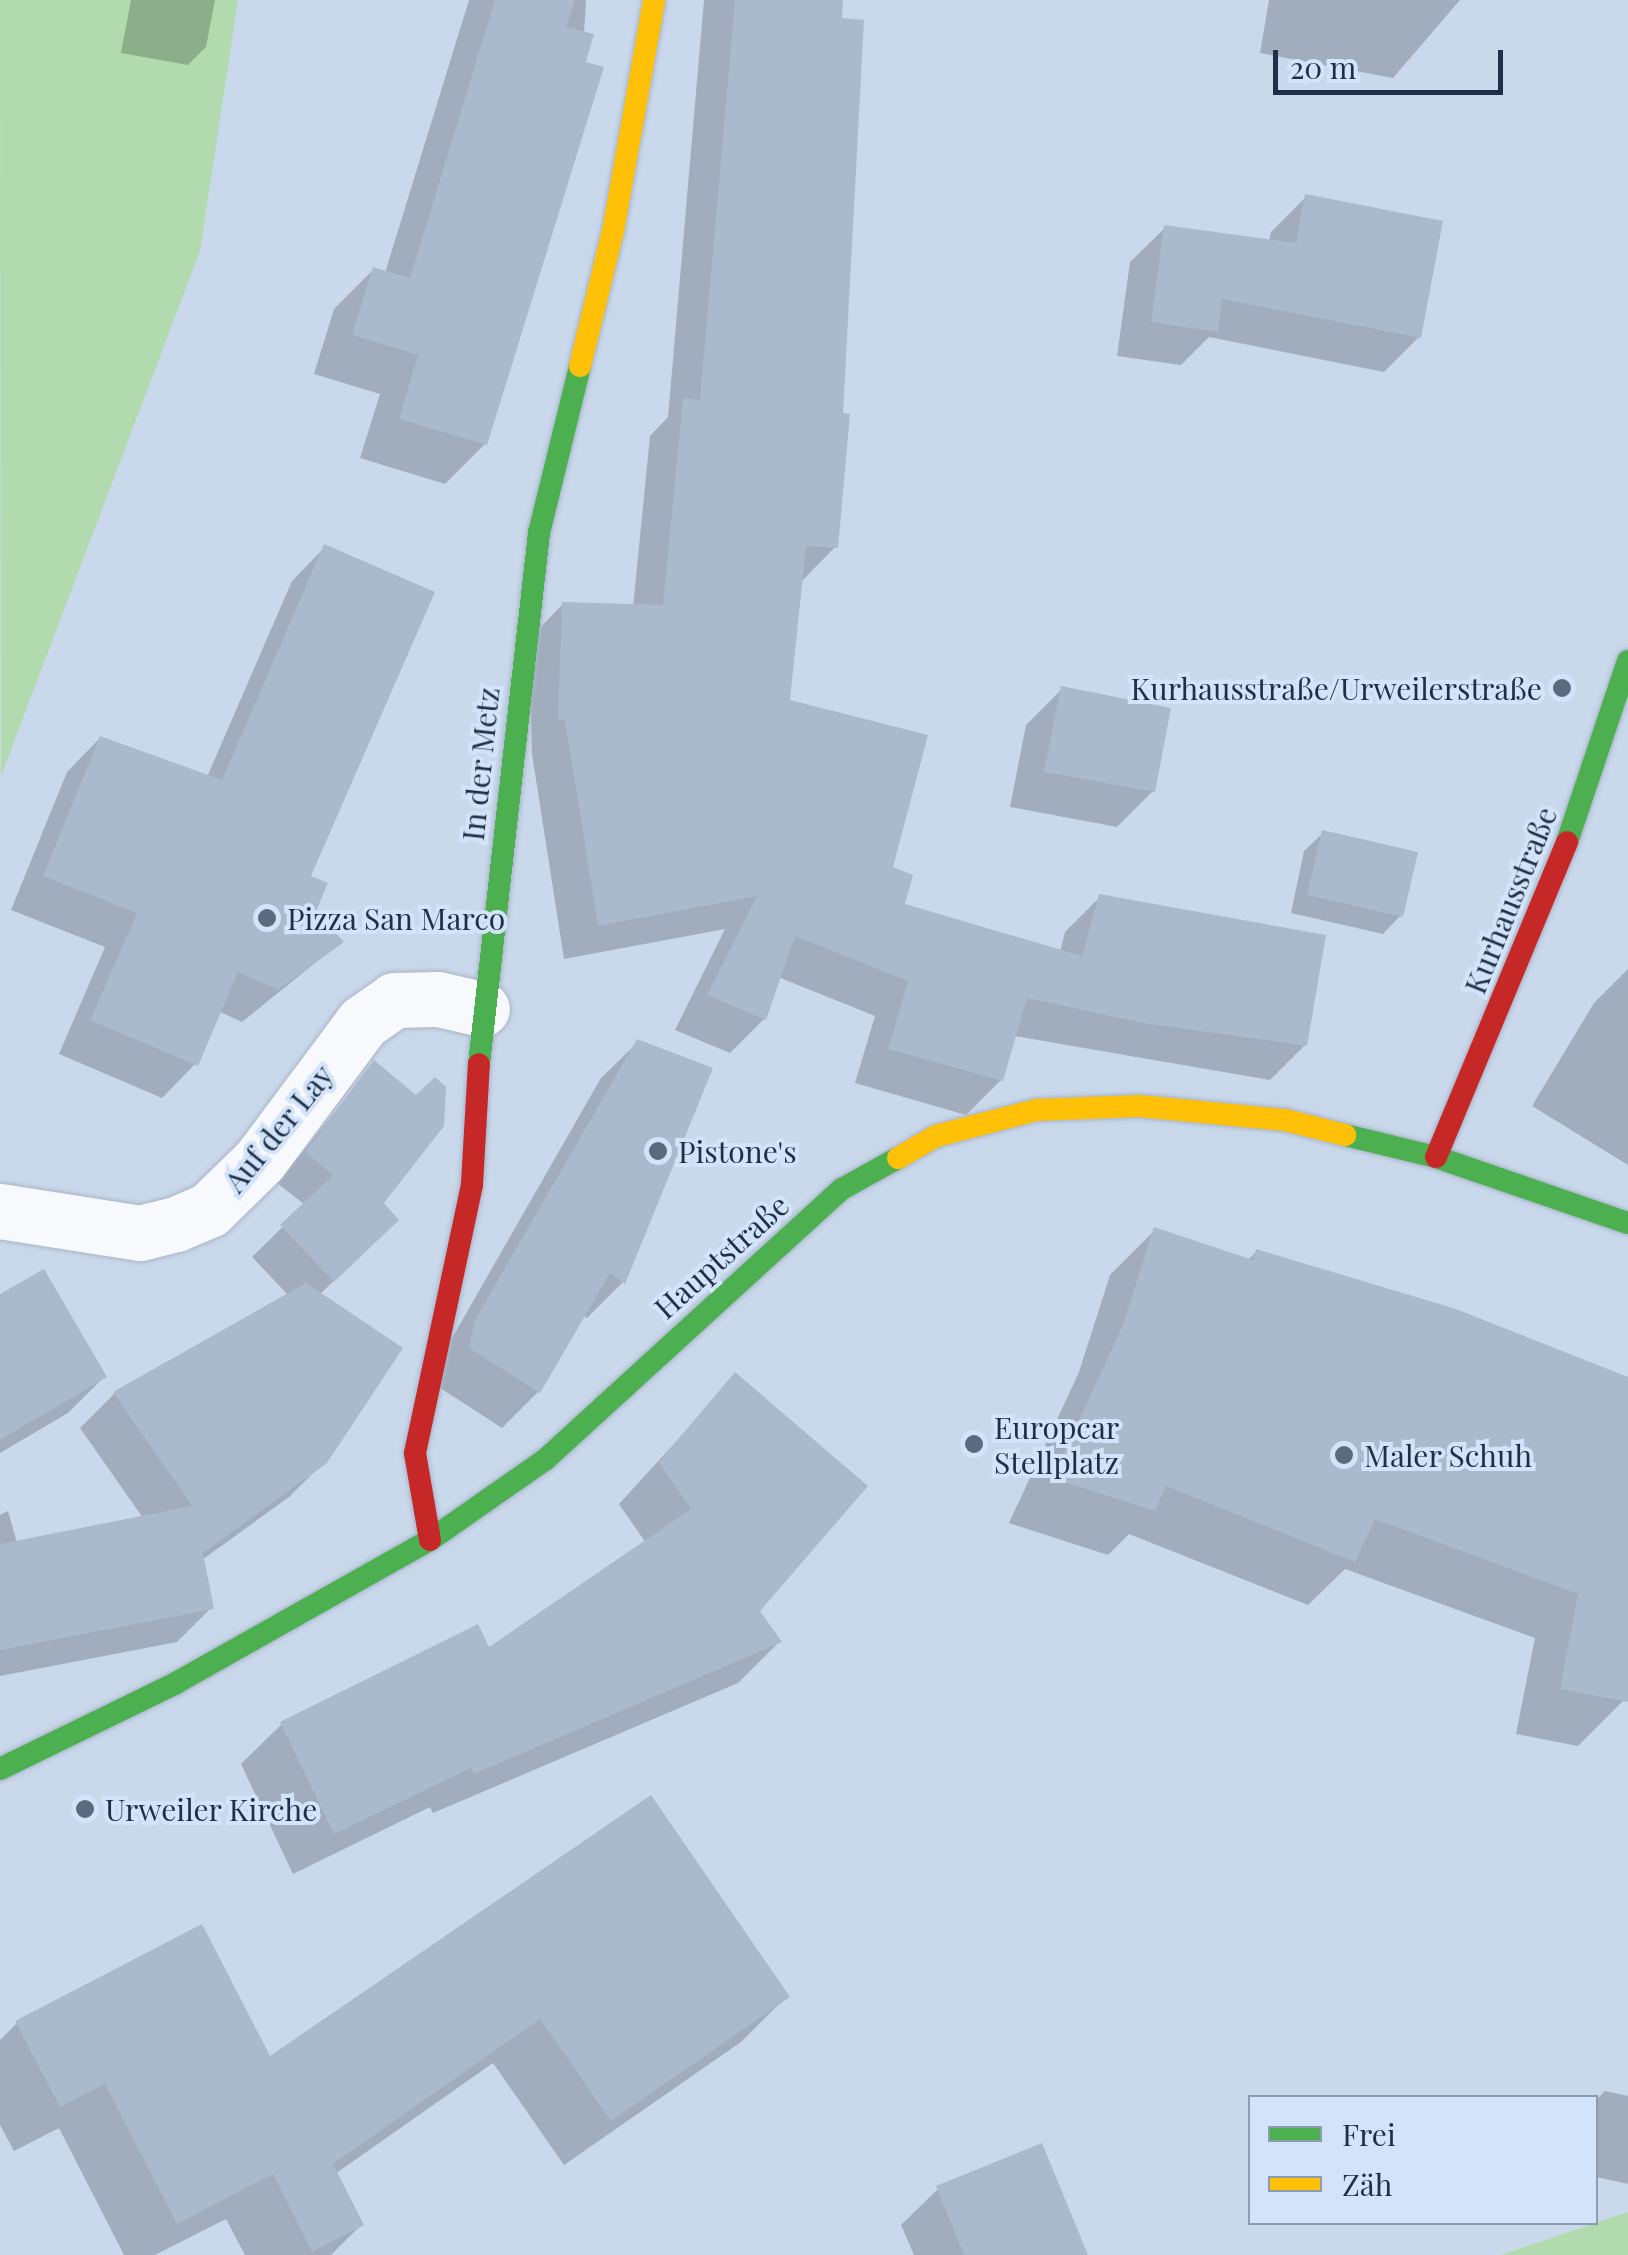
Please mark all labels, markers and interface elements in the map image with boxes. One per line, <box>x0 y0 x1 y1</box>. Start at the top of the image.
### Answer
scale bar <box>1278 30 1508 92</box>
text: 20 m <box>1290 47 1356 87</box>
place label: Kurhausstraße/Urweilerstraße <box>1131 670 1542 706</box>
marker: Kurhausstraße/Urweilerstraße <box>1551 677 1573 699</box>
street label: In der Metz <box>454 685 506 843</box>
street label: Kurhausstraße <box>1456 801 1564 999</box>
place label: Pizza San Marco <box>287 900 506 936</box>
marker: Pizza San Marco <box>256 907 278 929</box>
street label: Auf der Lay <box>216 1057 340 1199</box>
place label: Pistone's <box>678 1133 797 1169</box>
marker: Pistone's <box>647 1140 669 1162</box>
street label: Hauptstraße <box>647 1186 795 1326</box>
place label: Europcar Stellplatz <box>994 1409 1119 1480</box>
marker: Europcar Stellplatz <box>963 1433 985 1455</box>
place label: Maler Schuh <box>1364 1437 1533 1473</box>
marker: Maler Schuh <box>1333 1444 1355 1466</box>
place label: Urweiler Kirche <box>105 1791 318 1827</box>
marker: Urweiler Kirche <box>74 1798 96 1820</box>
legend <box>1248 2095 1598 2225</box>
text: Frei <box>1342 2114 1396 2154</box>
text: Zäh <box>1342 2164 1392 2204</box>

